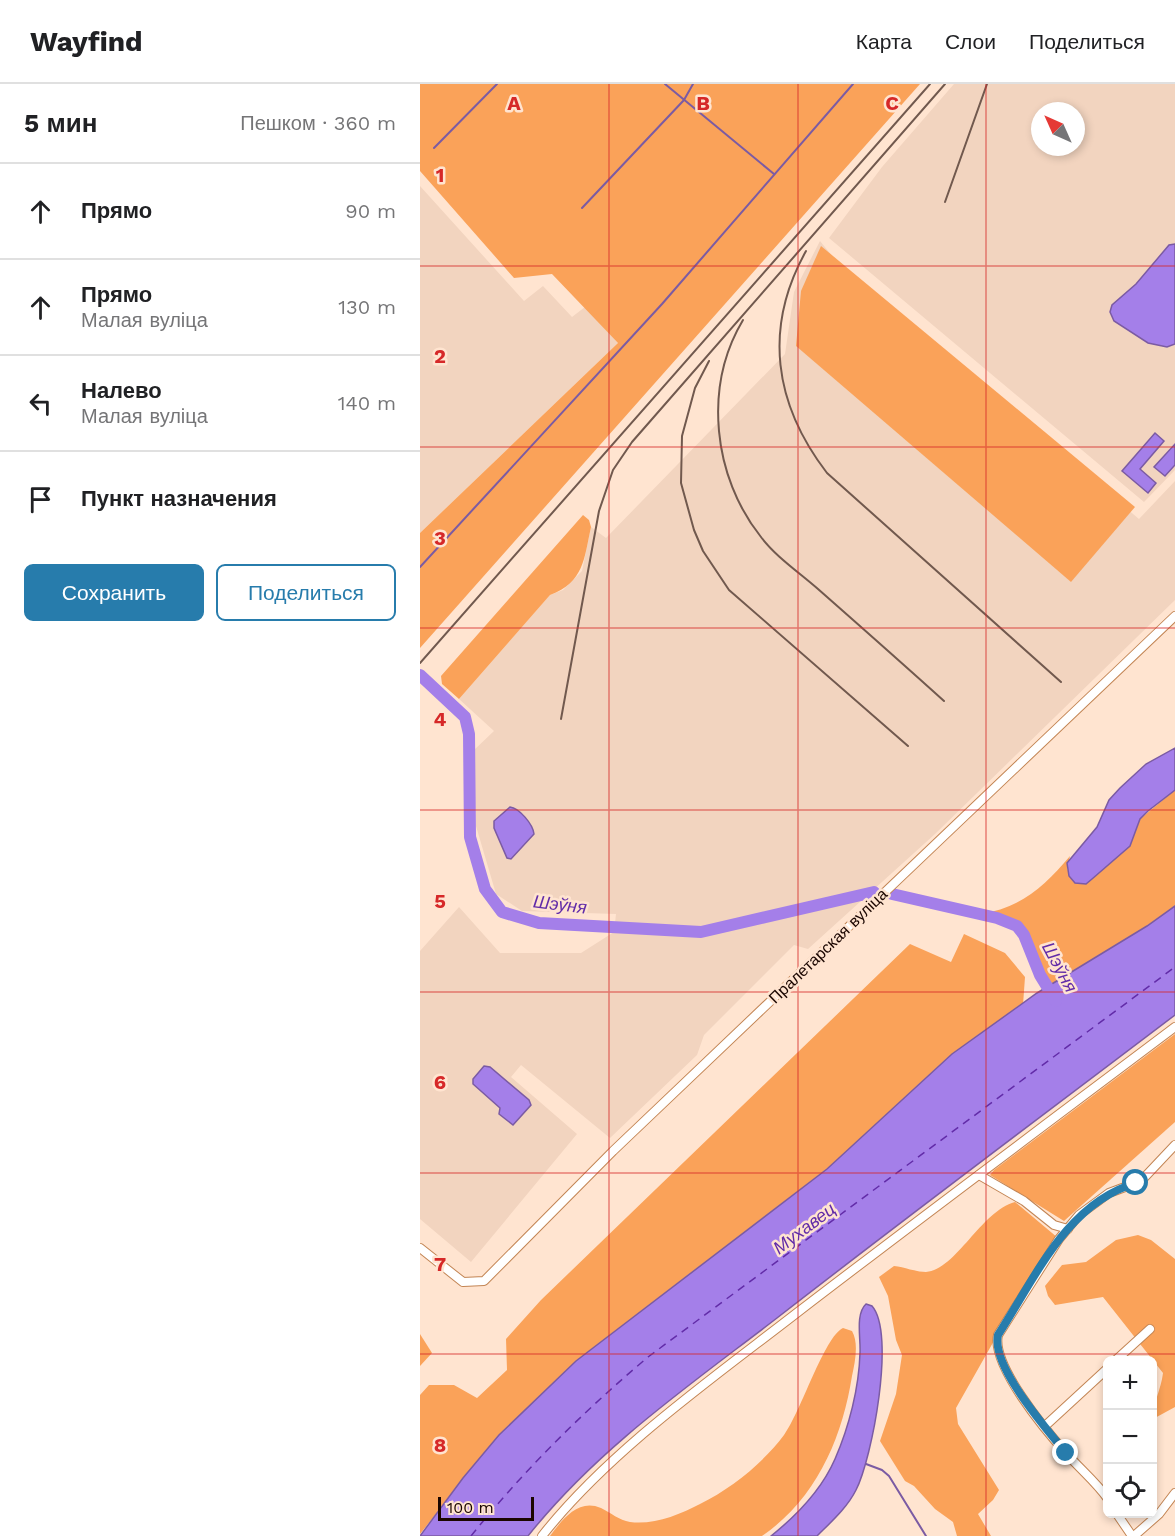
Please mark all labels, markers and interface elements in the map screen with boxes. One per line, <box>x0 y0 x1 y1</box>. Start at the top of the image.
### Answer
text: Wayfind <box>30 25 143 58</box>
text: Карта <box>856 29 912 54</box>
text: Слои <box>945 29 996 54</box>
text: Поделиться <box>1029 29 1145 54</box>
text: A <box>507 91 521 115</box>
text: B <box>696 91 710 115</box>
text: C <box>885 91 899 115</box>
north arrow <box>1031 102 1085 156</box>
text: 5 мин <box>24 108 98 138</box>
text: Пешком · 360 m <box>240 111 396 135</box>
text: 1 <box>436 163 444 187</box>
icon: ahead <box>24 195 57 228</box>
text: Прямо <box>81 198 152 223</box>
text: 90 m <box>345 199 396 223</box>
text: Прямо <box>81 282 152 307</box>
icon: ahead <box>24 291 57 324</box>
text: 130 m <box>338 295 396 319</box>
text: Малая вуліца <box>81 308 208 332</box>
text: 2 <box>434 344 446 368</box>
text: Налево <box>81 378 162 403</box>
icon: left <box>24 387 57 420</box>
text: 140 m <box>338 391 396 415</box>
text: Малая вуліца <box>81 404 208 428</box>
icon: arrive <box>24 483 57 516</box>
text: Пункт назначения <box>81 486 277 511</box>
text: 3 <box>434 526 446 550</box>
button: Сохранить <box>24 564 204 621</box>
button: Поделиться <box>216 564 396 621</box>
text: 4 <box>434 707 447 731</box>
street label: Пралетарская вуліца <box>765 885 891 1007</box>
text: 5 <box>434 889 446 913</box>
water label: Шэўня <box>532 890 588 918</box>
water label: Шэўня <box>1038 938 1082 996</box>
text: 6 <box>434 1070 446 1094</box>
route start <box>1122 1169 1148 1195</box>
water label: Мухавец <box>769 1198 839 1258</box>
text: 7 <box>434 1252 446 1276</box>
map controls <box>1103 1356 1157 1518</box>
button: + <box>1103 1356 1157 1410</box>
button: − <box>1103 1410 1157 1464</box>
text: 8 <box>434 1433 446 1457</box>
route end <box>1052 1439 1078 1465</box>
button: locate <box>1103 1464 1157 1518</box>
scale bar <box>438 1494 534 1522</box>
text: 100 m <box>447 1498 494 1517</box>

